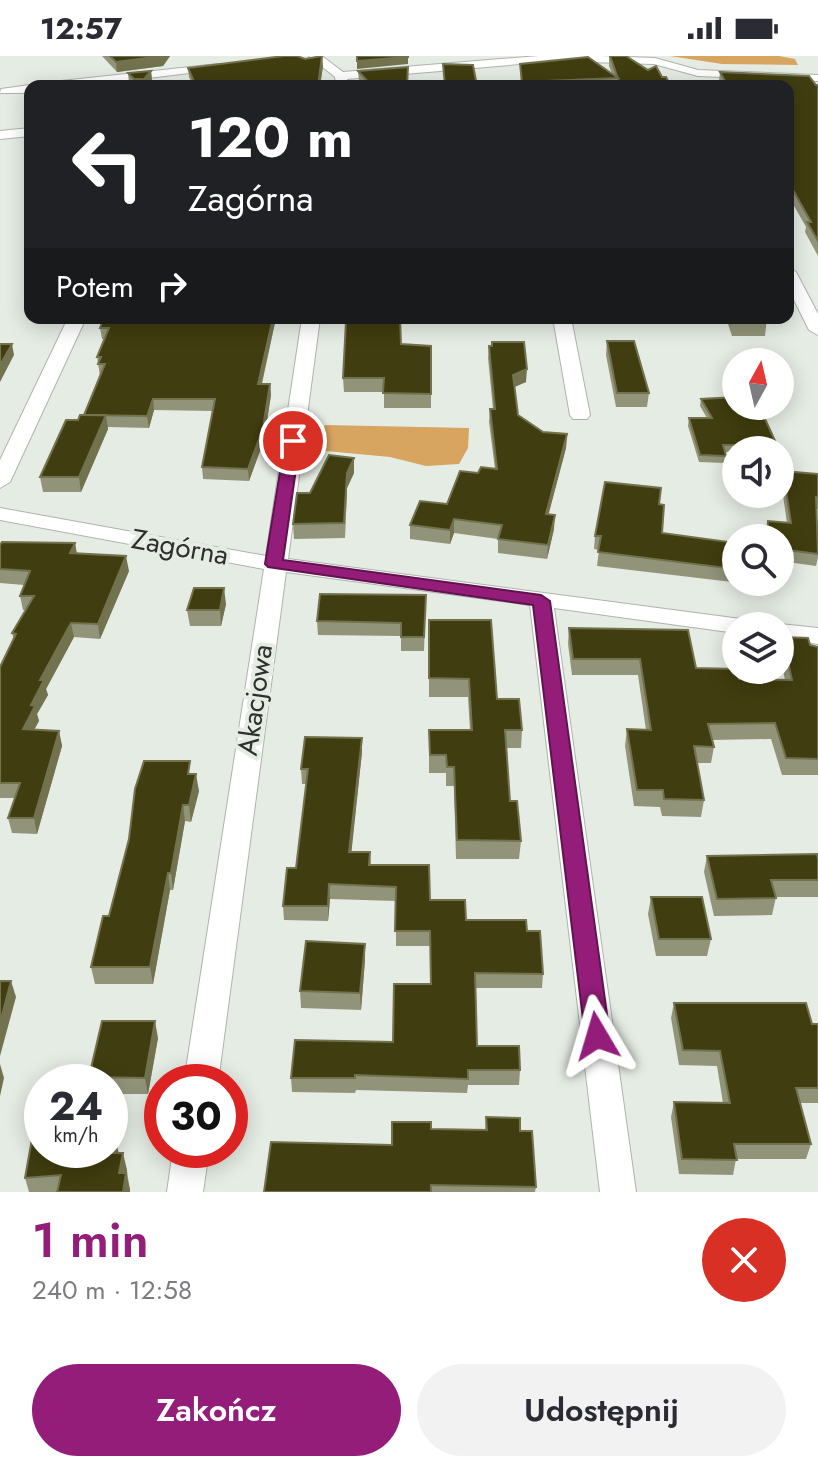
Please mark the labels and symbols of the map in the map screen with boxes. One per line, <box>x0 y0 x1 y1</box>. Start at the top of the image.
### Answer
north arrow <box>722 348 794 420</box>
pin <box>259 407 327 475</box>
street label: Zagórna <box>128 518 232 576</box>
street label: Akacjowa <box>227 642 283 758</box>
position arrow <box>555 994 639 1078</box>
speed limit sign: 30 <box>144 1064 248 1168</box>

